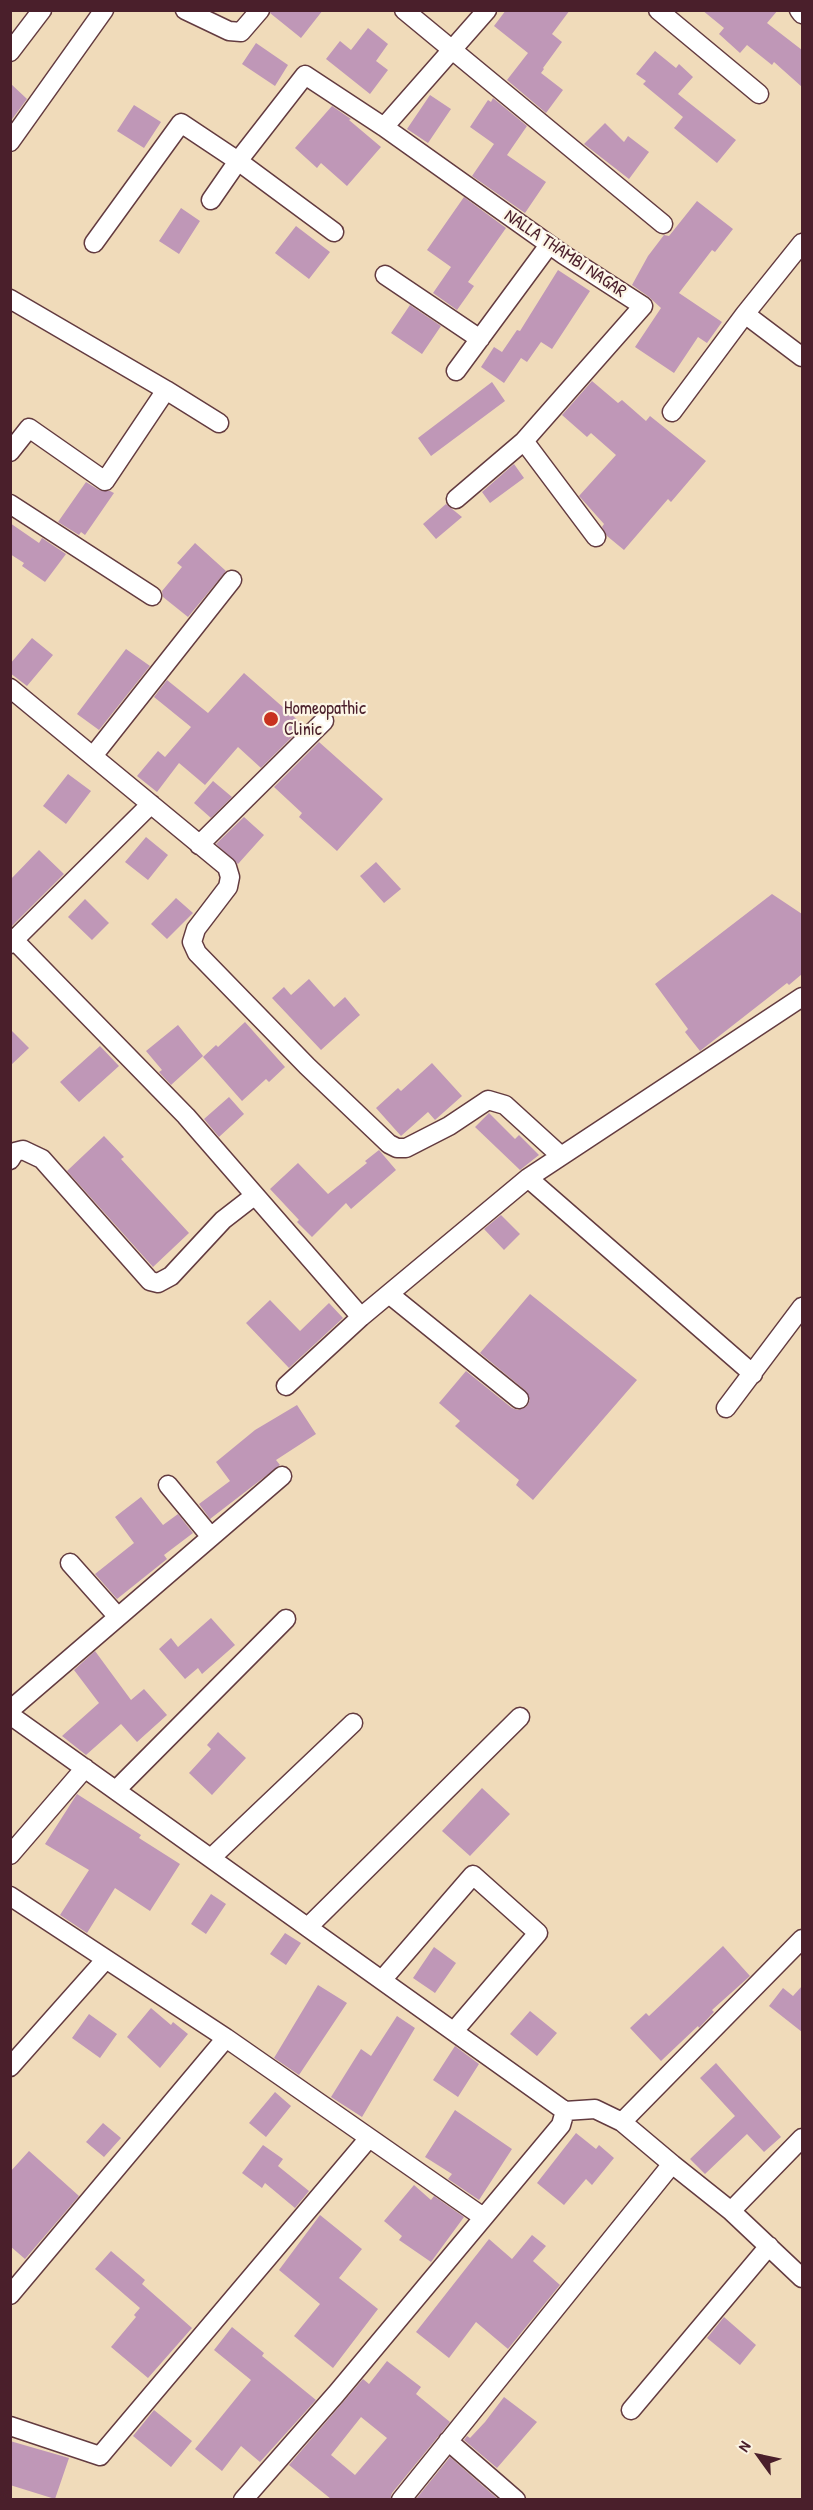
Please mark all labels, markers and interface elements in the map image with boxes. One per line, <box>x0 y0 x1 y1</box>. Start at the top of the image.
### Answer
street label: NALLA THAMBI NAGAR <box>500 205 630 303</box>
place label: Homeopathic Clinic <box>284 698 366 740</box>
marker: Homeopathic Clinic <box>262 710 280 728</box>
north arrow <box>729 2426 789 2486</box>
text: N <box>732 2437 755 2456</box>

